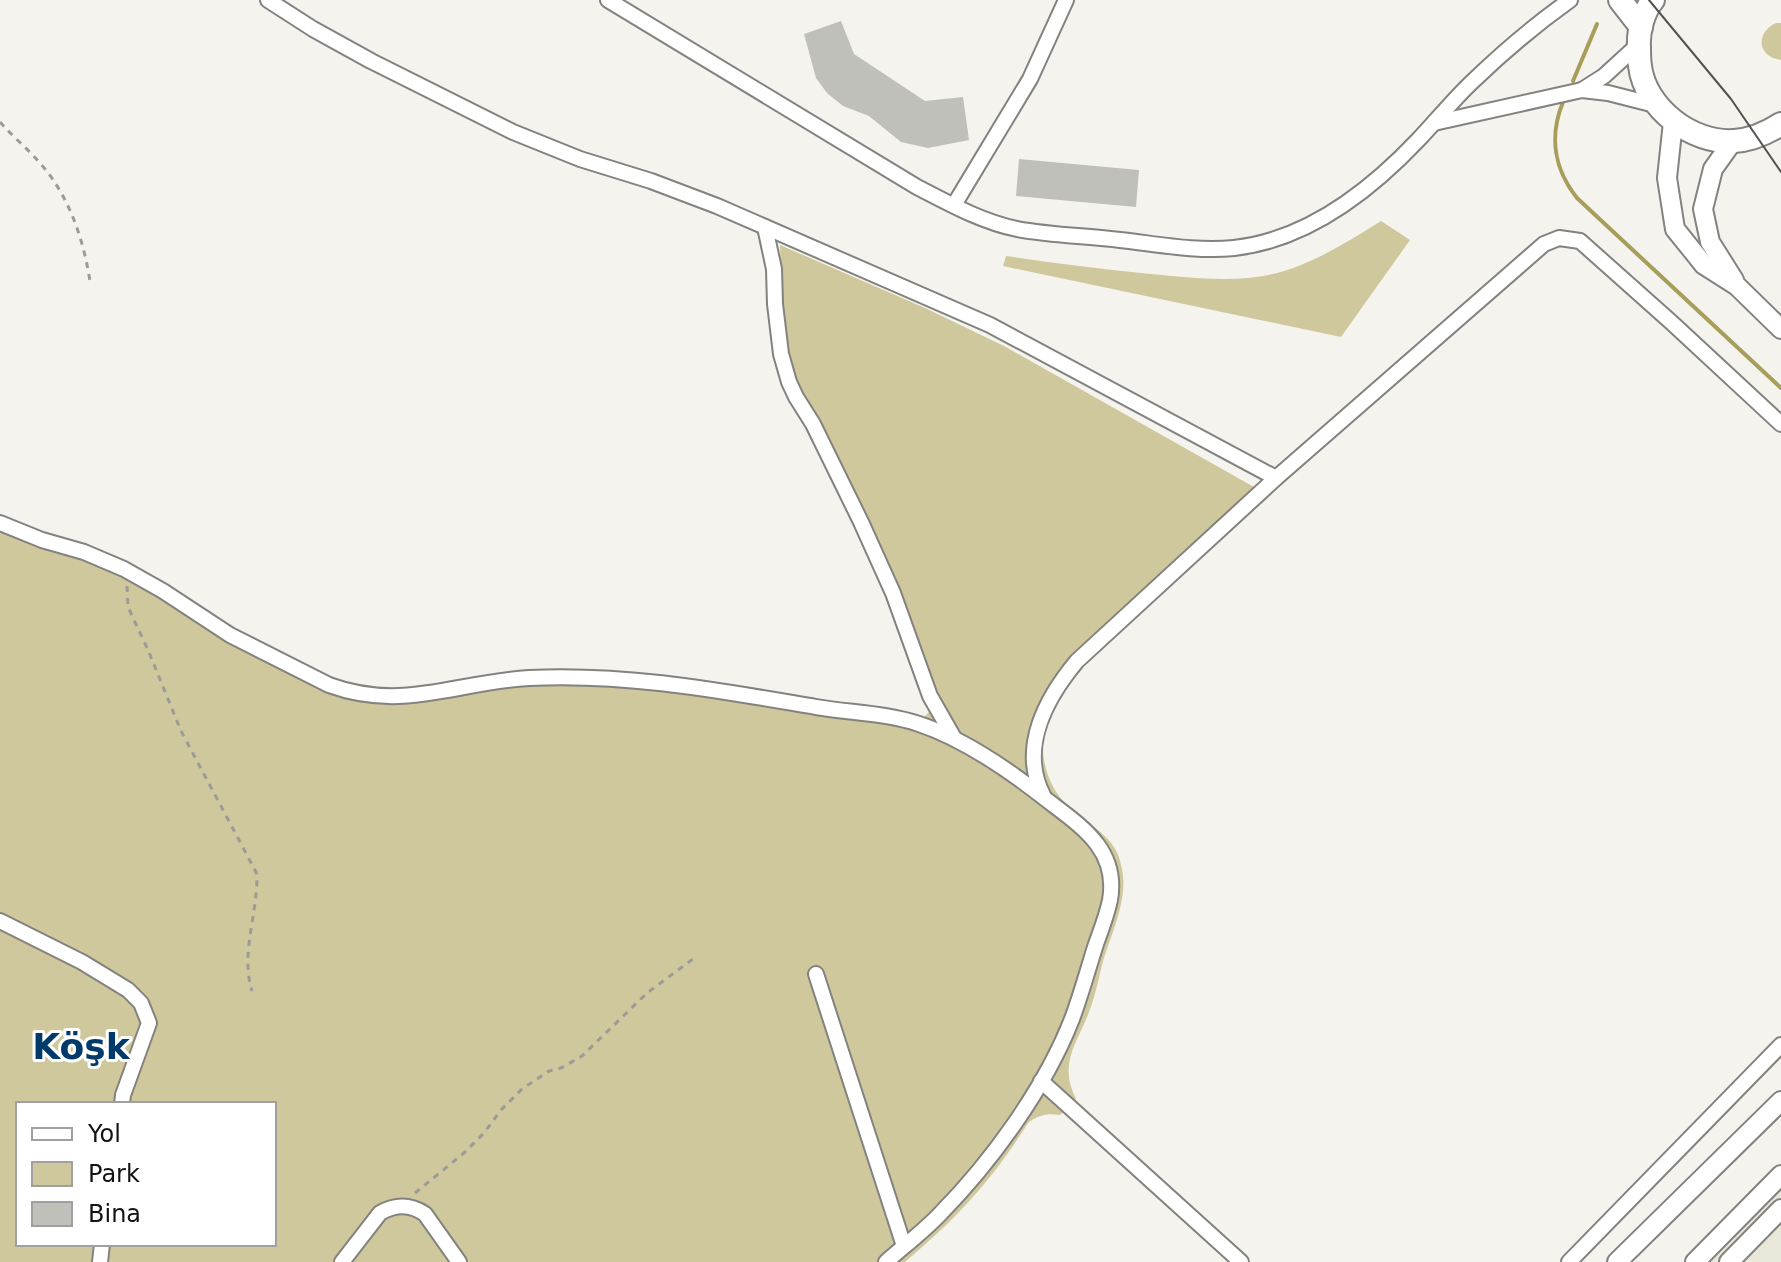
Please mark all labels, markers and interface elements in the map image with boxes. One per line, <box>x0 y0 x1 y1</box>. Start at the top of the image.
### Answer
district label: Köşk <box>32 1026 131 1067</box>
legend <box>16 1102 276 1246</box>
text: Yol <box>87 1120 121 1148</box>
text: Park <box>88 1160 140 1188</box>
text: Bina <box>88 1200 141 1228</box>

